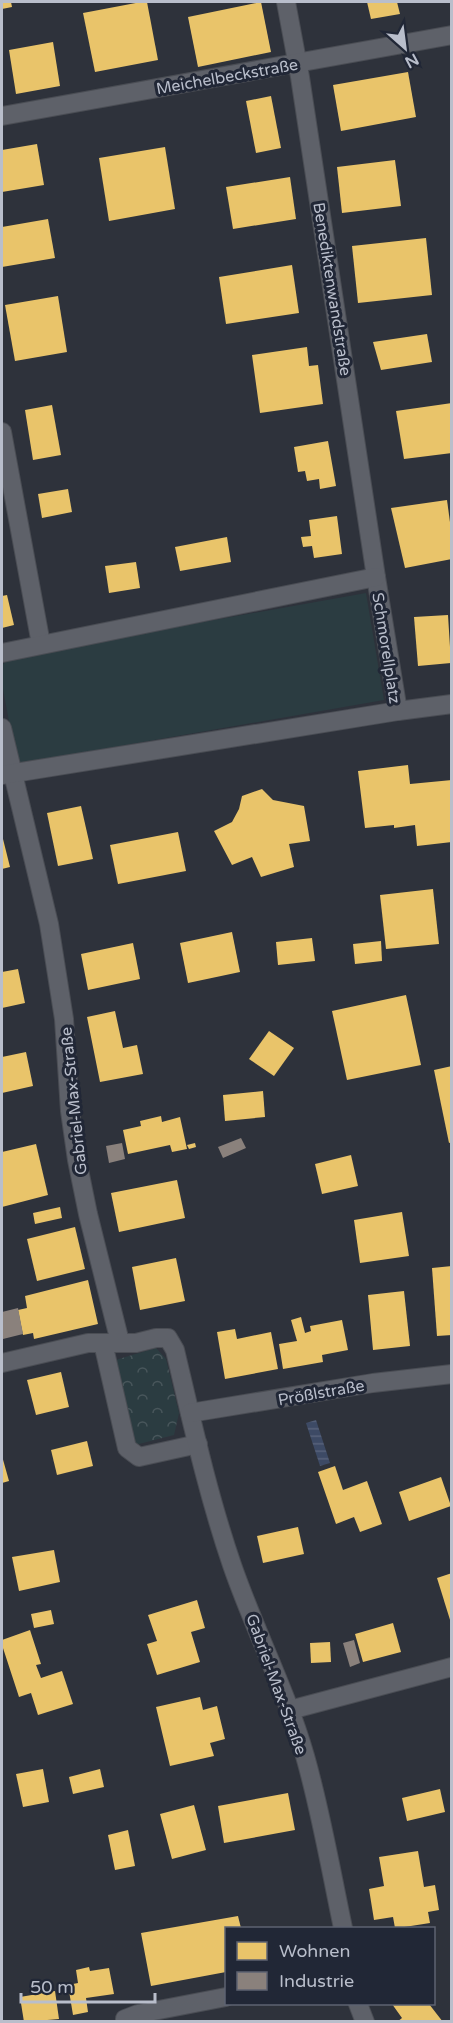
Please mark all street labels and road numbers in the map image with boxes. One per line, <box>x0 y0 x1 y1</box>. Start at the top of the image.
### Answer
street label: Meichelbeckstraße <box>155 55 300 99</box>
street label: Benediktenwandstraße <box>308 201 356 377</box>
street label: Schmorellplatz <box>367 591 405 705</box>
street label: Gabriel-Max-Straße <box>56 1026 92 1176</box>
street label: Prößlstraße <box>276 1376 366 1410</box>
street label: Gabriel-Max-Straße <box>241 1611 311 1757</box>

